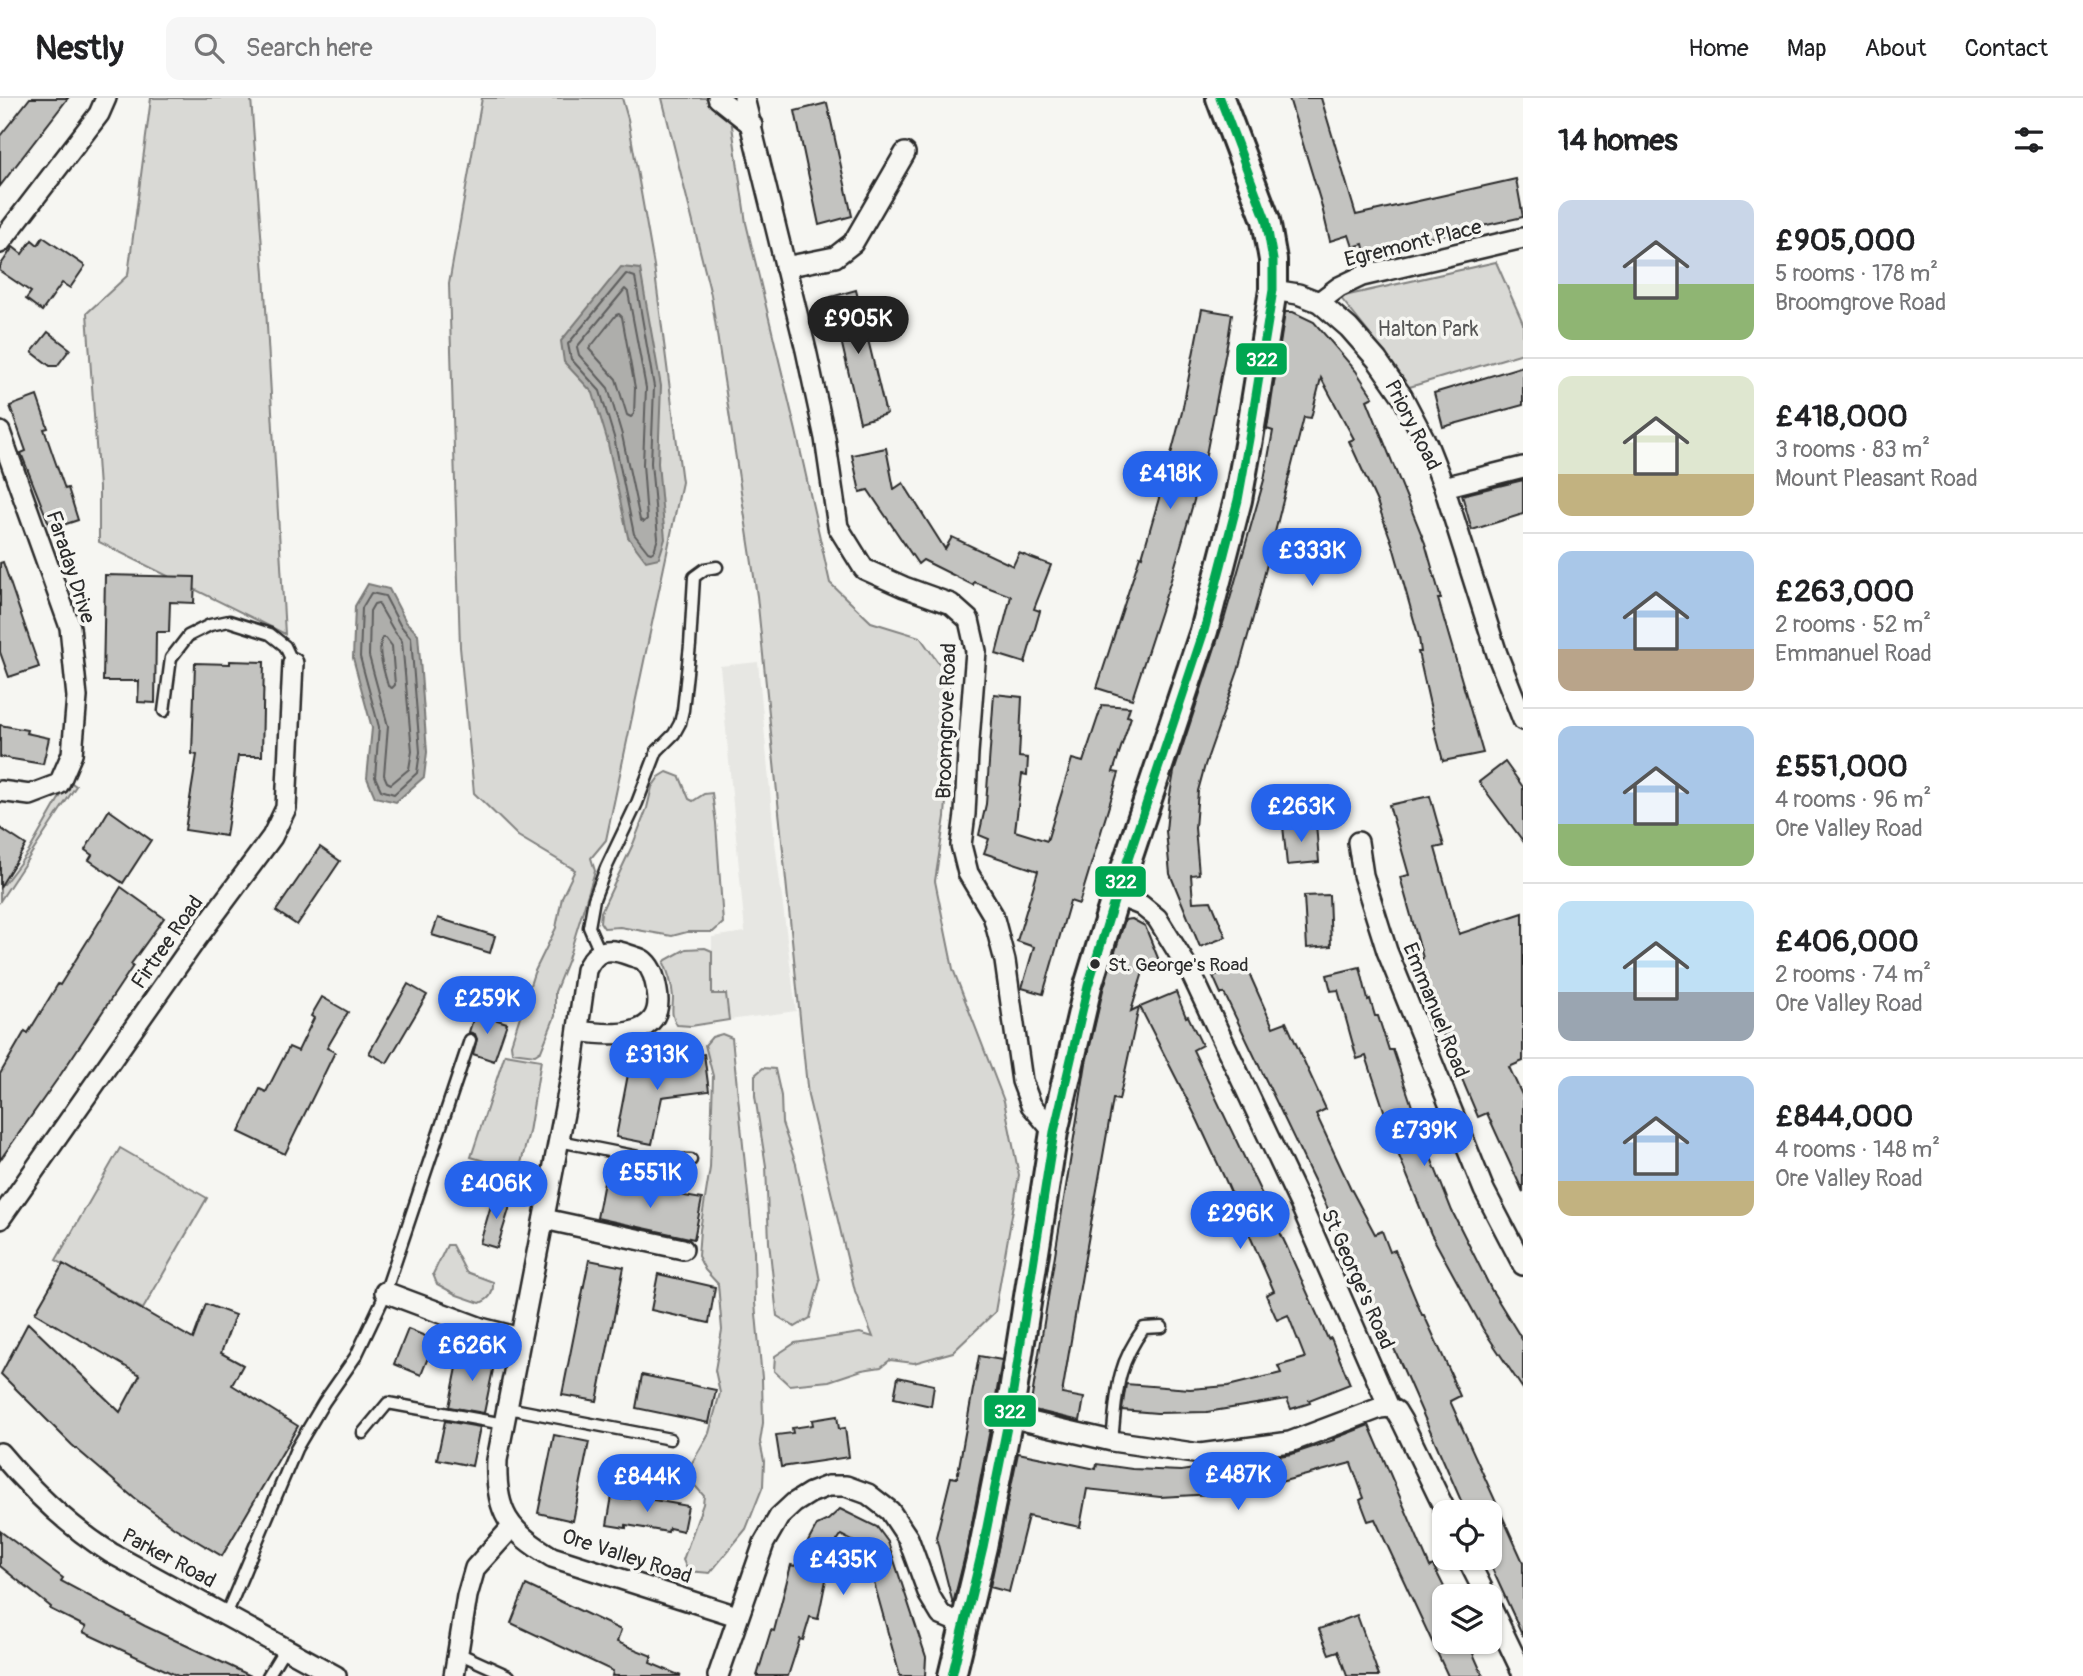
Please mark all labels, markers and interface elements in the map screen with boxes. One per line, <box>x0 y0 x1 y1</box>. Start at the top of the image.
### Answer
search box <box>166 17 656 80</box>
text: Nestly <box>35 28 124 69</box>
icon: search <box>190 29 228 67</box>
text: Search here <box>246 32 373 64</box>
text: Home <box>1688 34 1749 63</box>
text: Map <box>1787 34 1827 63</box>
text: About <box>1865 34 1927 63</box>
text: Contact <box>1965 34 2048 63</box>
icon: filters <box>2010 121 2048 159</box>
text: 14 homes <box>1558 122 1678 159</box>
street label: Egremont Place <box>1342 213 1485 274</box>
text: £905,000 <box>1775 222 1916 259</box>
icon: home <box>1614 228 1698 312</box>
text: 5 rooms · 178 m² <box>1775 259 1938 288</box>
text: Broomgrove Road <box>1775 288 1946 317</box>
pin: £905K <box>809 296 907 356</box>
text: £905K <box>824 304 892 333</box>
park label: Halton Park <box>1378 316 1479 343</box>
line badge: 322 <box>1235 342 1288 376</box>
text: 322 <box>1246 348 1278 372</box>
street label: Priory Road <box>1378 375 1447 475</box>
text: £418,000 <box>1775 398 1908 435</box>
icon: home <box>1614 404 1698 488</box>
text: 3 rooms · 83 m² <box>1775 435 1930 464</box>
pin: £418K <box>1121 452 1219 511</box>
text: £418K <box>1139 459 1201 488</box>
text: Mount Pleasant Road <box>1775 464 1978 493</box>
street label: Faraday Drive <box>40 507 102 627</box>
pin: £333K <box>1263 528 1361 588</box>
text: £333K <box>1278 536 1346 565</box>
text: £263,000 <box>1775 573 1914 610</box>
icon: home <box>1614 579 1698 663</box>
text: 2 rooms · 52 m² <box>1775 610 1931 639</box>
text: Emmanuel Road <box>1775 639 1932 668</box>
street label: Broomgrove Road <box>930 642 963 800</box>
text: £551,000 <box>1775 748 1908 785</box>
icon: home <box>1614 754 1698 838</box>
pin: £263K <box>1252 784 1350 844</box>
text: 4 rooms · 96 m² <box>1775 785 1931 814</box>
text: £263K <box>1267 792 1335 821</box>
text: Ore Valley Road <box>1775 814 1923 843</box>
line badge: 322 <box>1094 865 1147 898</box>
text: 322 <box>1105 870 1137 894</box>
street label: Firtree Road <box>125 890 209 994</box>
text: £406,000 <box>1775 923 1919 960</box>
icon: home <box>1614 929 1698 1013</box>
street label: Emmanuel Road <box>1396 939 1475 1082</box>
place label: St. George's Road <box>1108 953 1249 977</box>
marker: St. George's Road <box>1088 957 1102 971</box>
text: 2 rooms · 74 m² <box>1775 960 1931 989</box>
pin: £259K <box>438 976 536 1036</box>
text: £259K <box>454 984 520 1013</box>
text: Ore Valley Road <box>1775 989 1923 1018</box>
pin: £313K <box>608 1032 706 1092</box>
text: £313K <box>625 1040 689 1069</box>
text: £844,000 <box>1775 1098 1913 1135</box>
icon: home <box>1614 1104 1698 1188</box>
pin: £739K <box>1375 1108 1473 1168</box>
text: £739K <box>1391 1116 1457 1145</box>
text: 4 rooms · 148 m² <box>1775 1135 1940 1164</box>
pin: £551K <box>601 1150 699 1210</box>
text: £551K <box>619 1158 681 1187</box>
pin: £406K <box>447 1162 545 1221</box>
text: Ore Valley Road <box>1775 1164 1923 1193</box>
text: £406K <box>460 1169 532 1198</box>
pin: £296K <box>1191 1192 1289 1251</box>
text: £296K <box>1207 1199 1273 1228</box>
street label: St George's Road <box>1315 1205 1401 1354</box>
pin: £626K <box>423 1324 521 1383</box>
text: £626K <box>438 1331 506 1360</box>
line badge: 322 <box>983 1394 1037 1428</box>
text: 322 <box>994 1400 1026 1424</box>
pin: £487K <box>1189 1452 1287 1512</box>
pin: £844K <box>598 1454 696 1514</box>
text: £487K <box>1205 1460 1271 1489</box>
text: £844K <box>614 1462 680 1491</box>
map controls <box>1432 1500 1502 1654</box>
button: locate <box>1432 1500 1502 1570</box>
street label: Parker Road <box>117 1522 220 1594</box>
street label: Ore Valley Road <box>558 1523 695 1590</box>
pin: £435K <box>794 1538 892 1597</box>
text: £435K <box>809 1545 877 1574</box>
button: layers <box>1432 1584 1502 1654</box>

